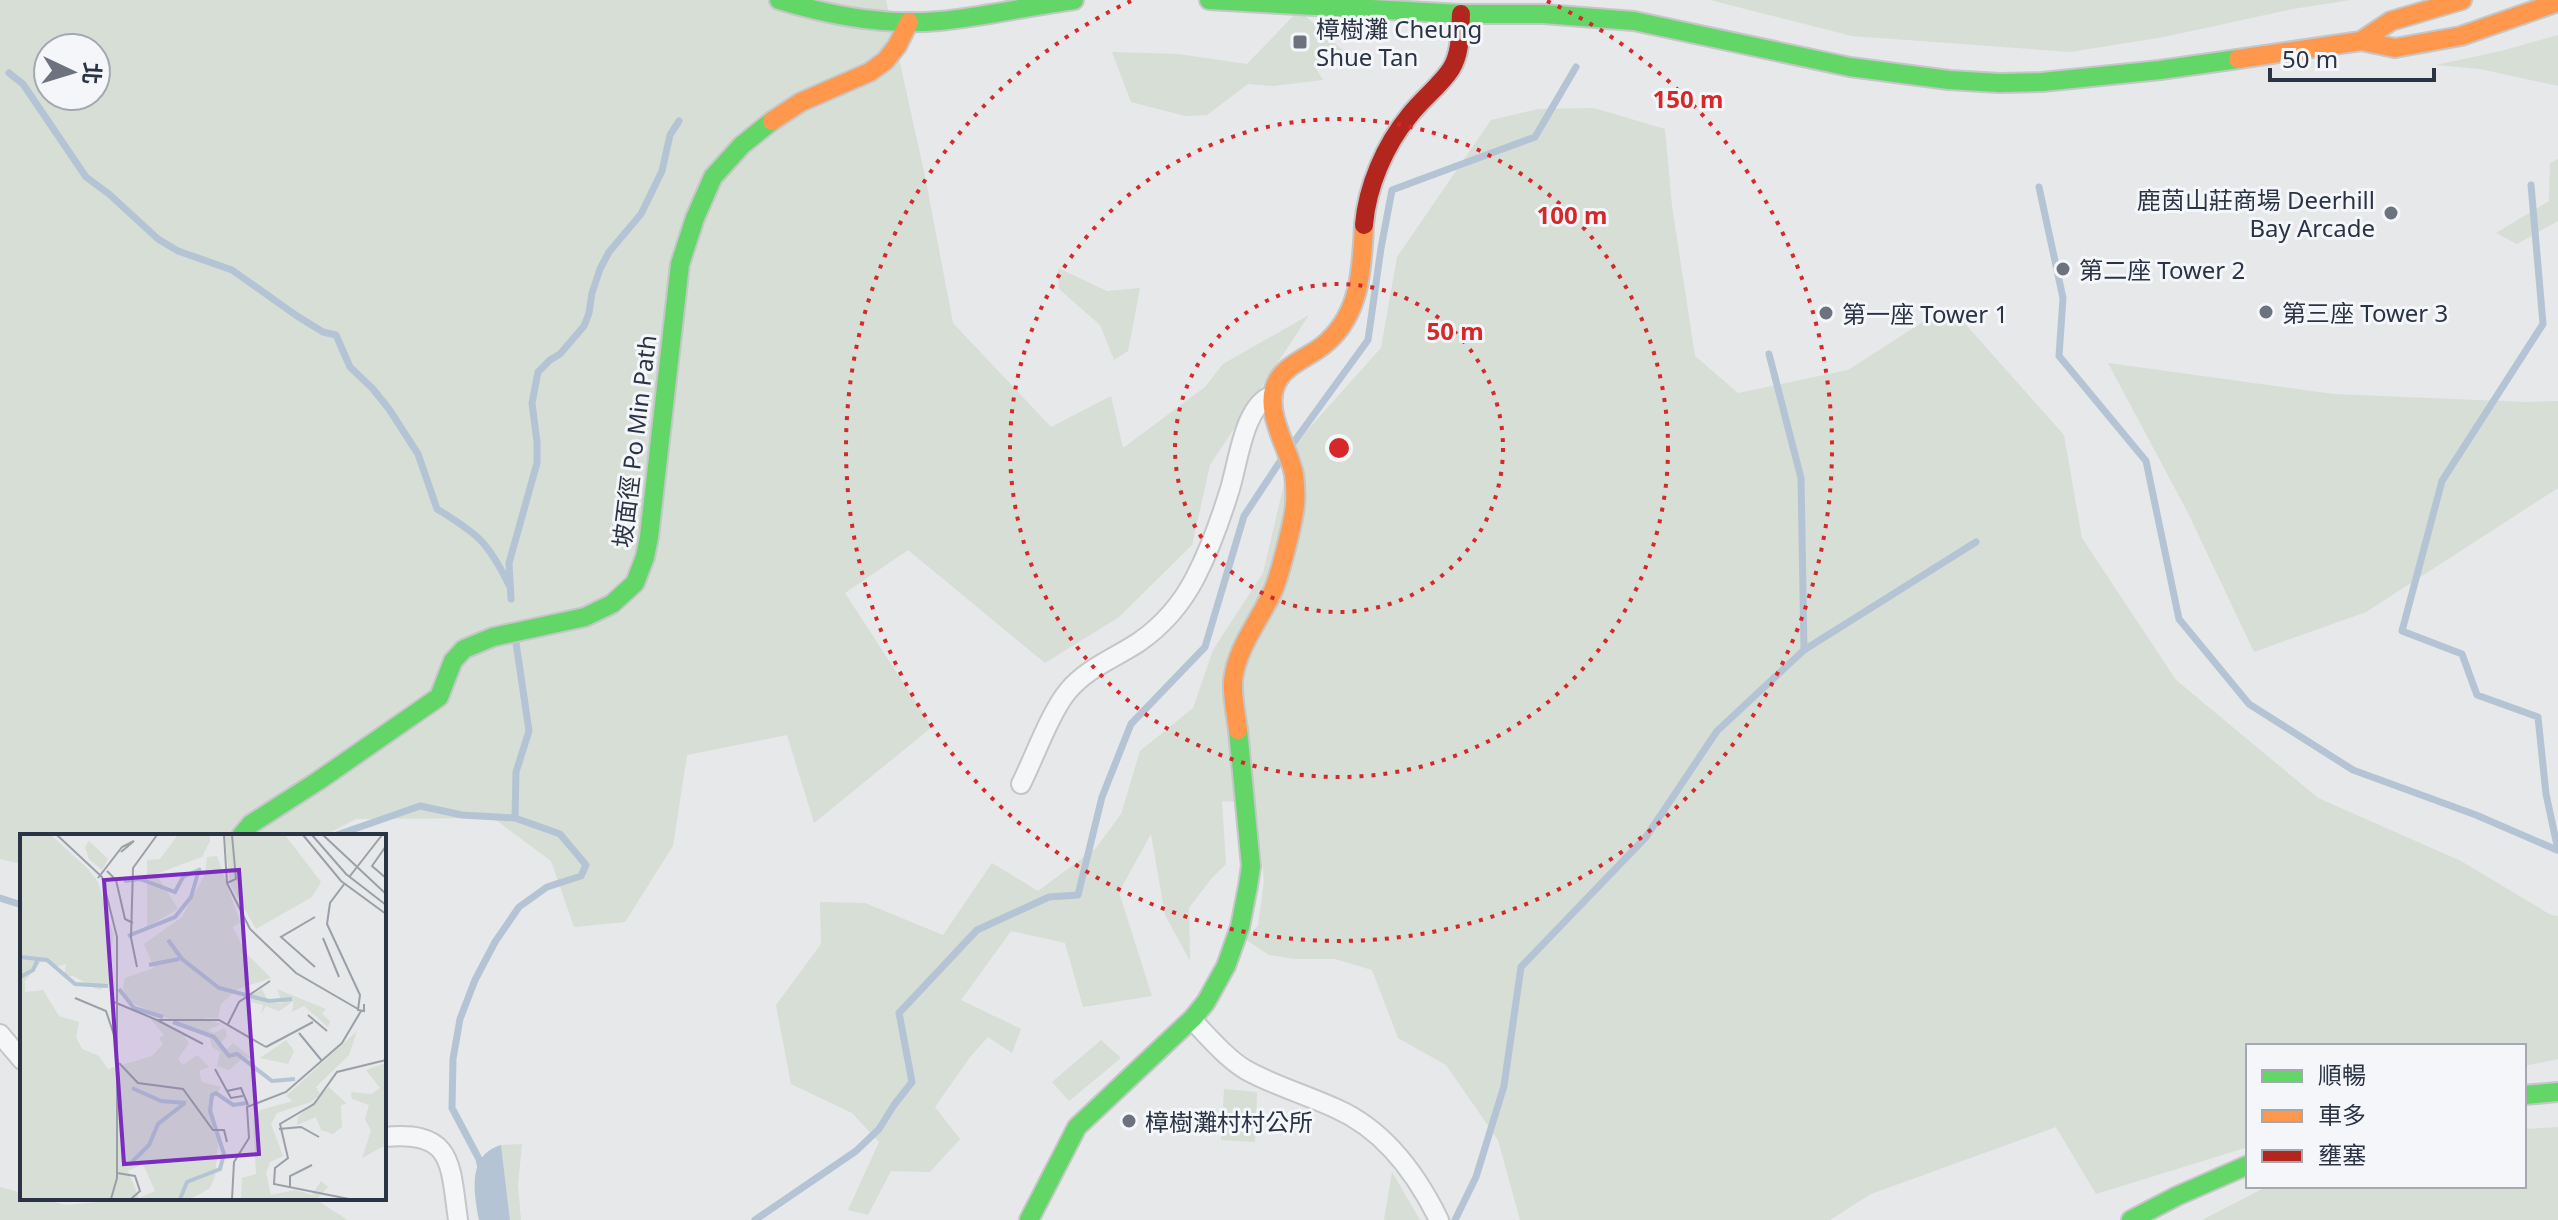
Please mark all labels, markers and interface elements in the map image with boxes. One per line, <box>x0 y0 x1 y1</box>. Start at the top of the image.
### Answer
place label: 樟樹灘 Cheung Shue Tan <box>1316 12 1482 73</box>
north arrow <box>32 32 112 112</box>
scale bar <box>2270 32 2434 82</box>
marker: 樟樹灘 Cheung Shue Tan <box>1291 33 1309 51</box>
text: 50 m <box>2282 42 2338 75</box>
text: 北 <box>77 61 109 85</box>
text: 150 m <box>1653 82 1723 115</box>
place label: 鹿茵山莊商場 Deerhill Bay Arcade <box>2137 183 2375 244</box>
text: 100 m <box>1537 198 1607 231</box>
marker: 鹿茵山莊商場 Deerhill Bay Arcade <box>2382 204 2400 222</box>
place label: 第二座 Tower 2 <box>2079 253 2245 286</box>
marker: 第二座 Tower 2 <box>2054 260 2072 278</box>
place label: 第三座 Tower 3 <box>2282 296 2448 329</box>
place label: 第一座 Tower 1 <box>1842 297 2008 330</box>
marker: 第三座 Tower 3 <box>2257 303 2275 321</box>
marker: 第一座 Tower 1 <box>1817 304 1835 322</box>
text: 50 m <box>1426 314 1484 347</box>
street label: 坡面徑 Po Min Path <box>605 333 663 549</box>
centre of rings <box>1325 434 1353 462</box>
inset map <box>20 834 386 1200</box>
legend <box>2246 1044 2526 1188</box>
text: 順暢 <box>2318 1058 2366 1091</box>
text: 車多 <box>2318 1098 2366 1131</box>
place label: 樟樹灘村村公所 <box>1145 1105 1313 1138</box>
marker: 樟樹灘村村公所 <box>1120 1112 1138 1130</box>
text: 壅塞 <box>2318 1138 2366 1171</box>

